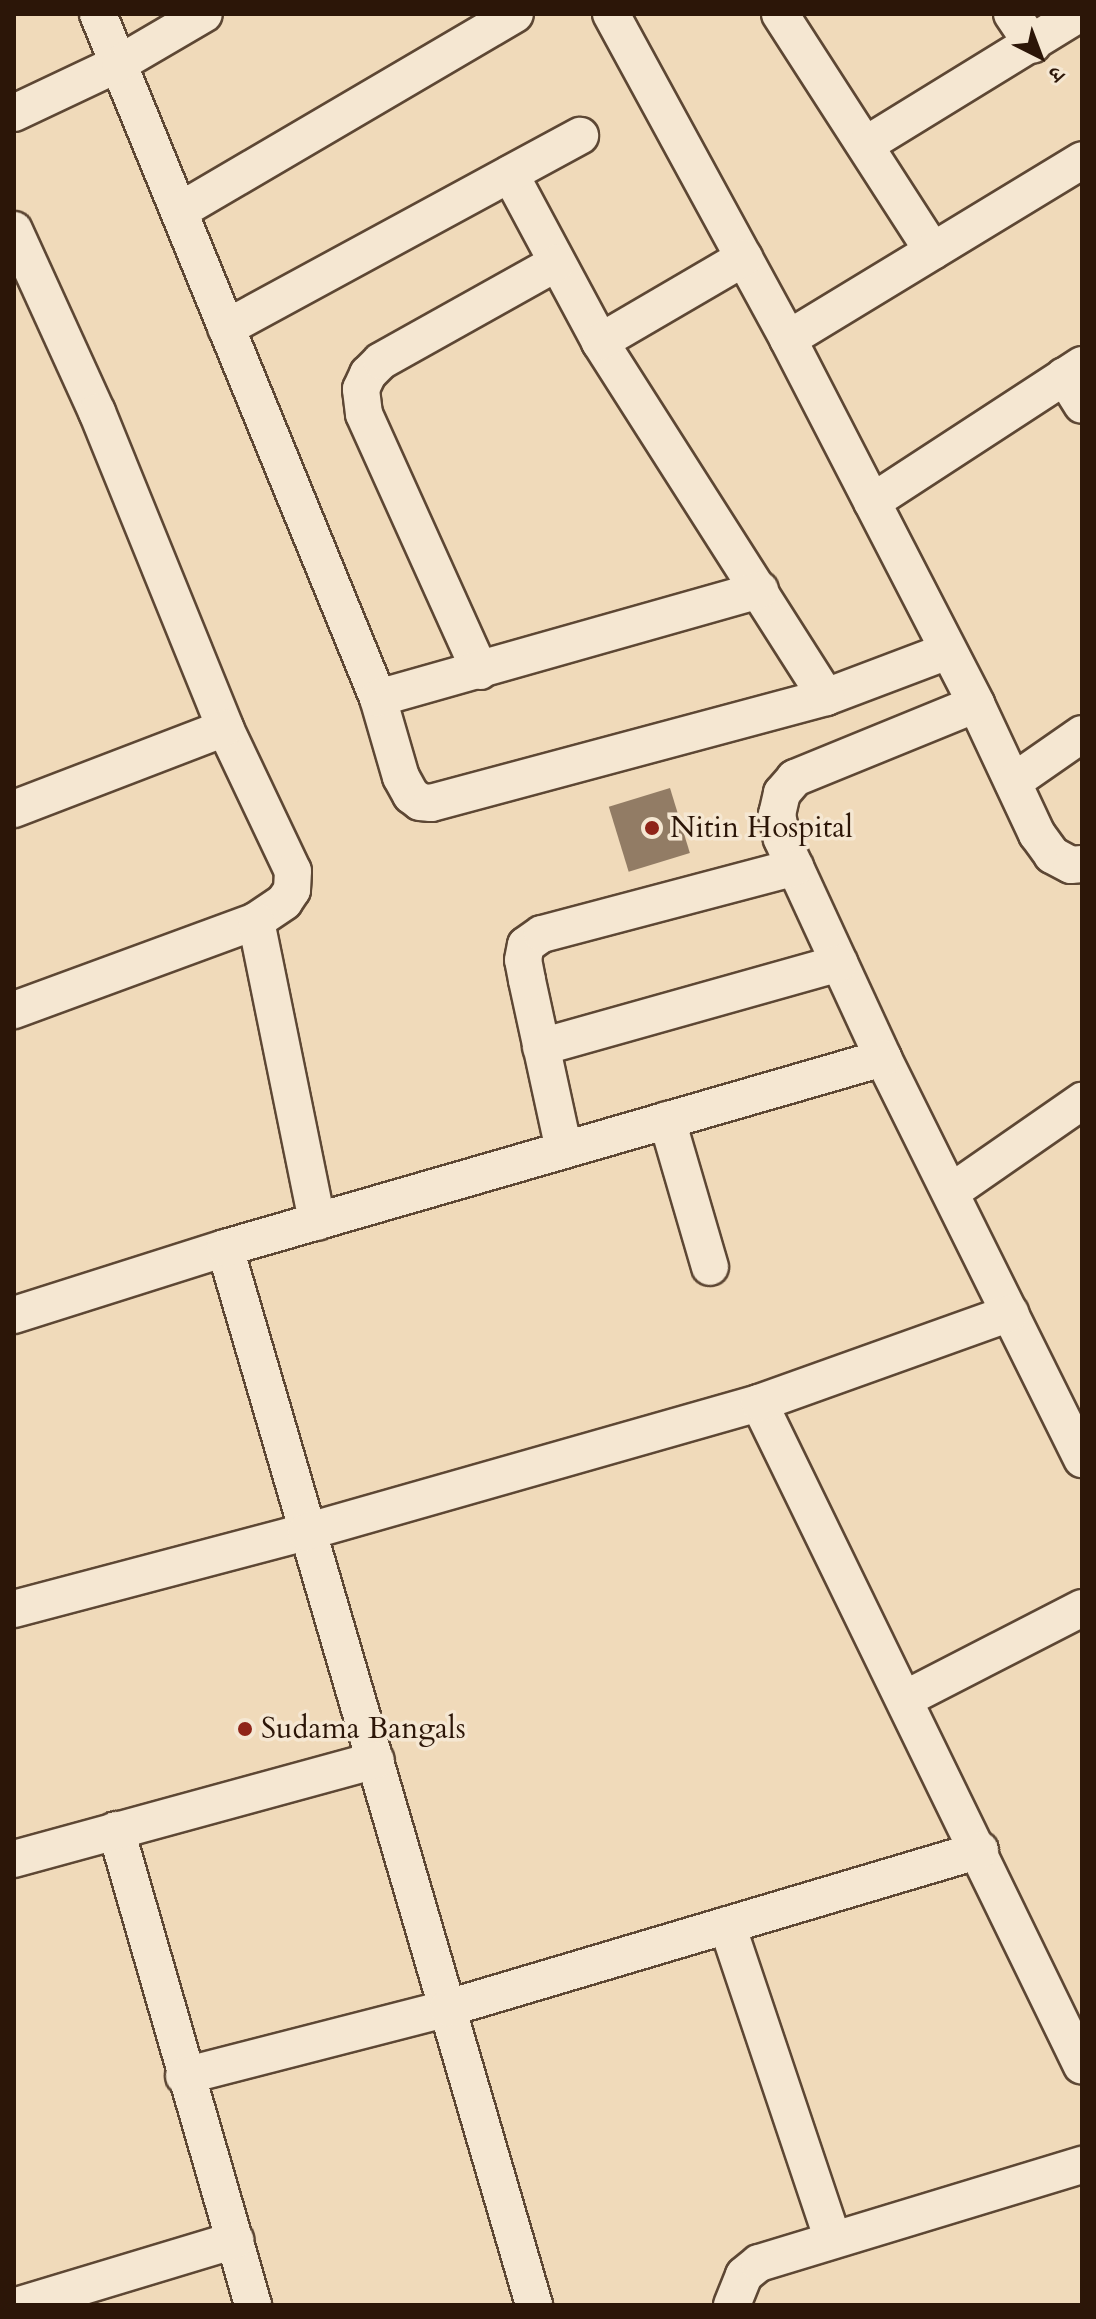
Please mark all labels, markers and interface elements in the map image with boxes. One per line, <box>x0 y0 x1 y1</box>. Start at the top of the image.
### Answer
north arrow <box>1000 16 1080 96</box>
text: उ <box>1042 59 1070 89</box>
place label: Nitin Hospital <box>670 810 853 846</box>
marker: Nitin Hospital <box>641 817 663 839</box>
place label: Sudama Bangals <box>261 1711 466 1747</box>
marker: Sudama Bangals <box>236 1720 254 1738</box>

